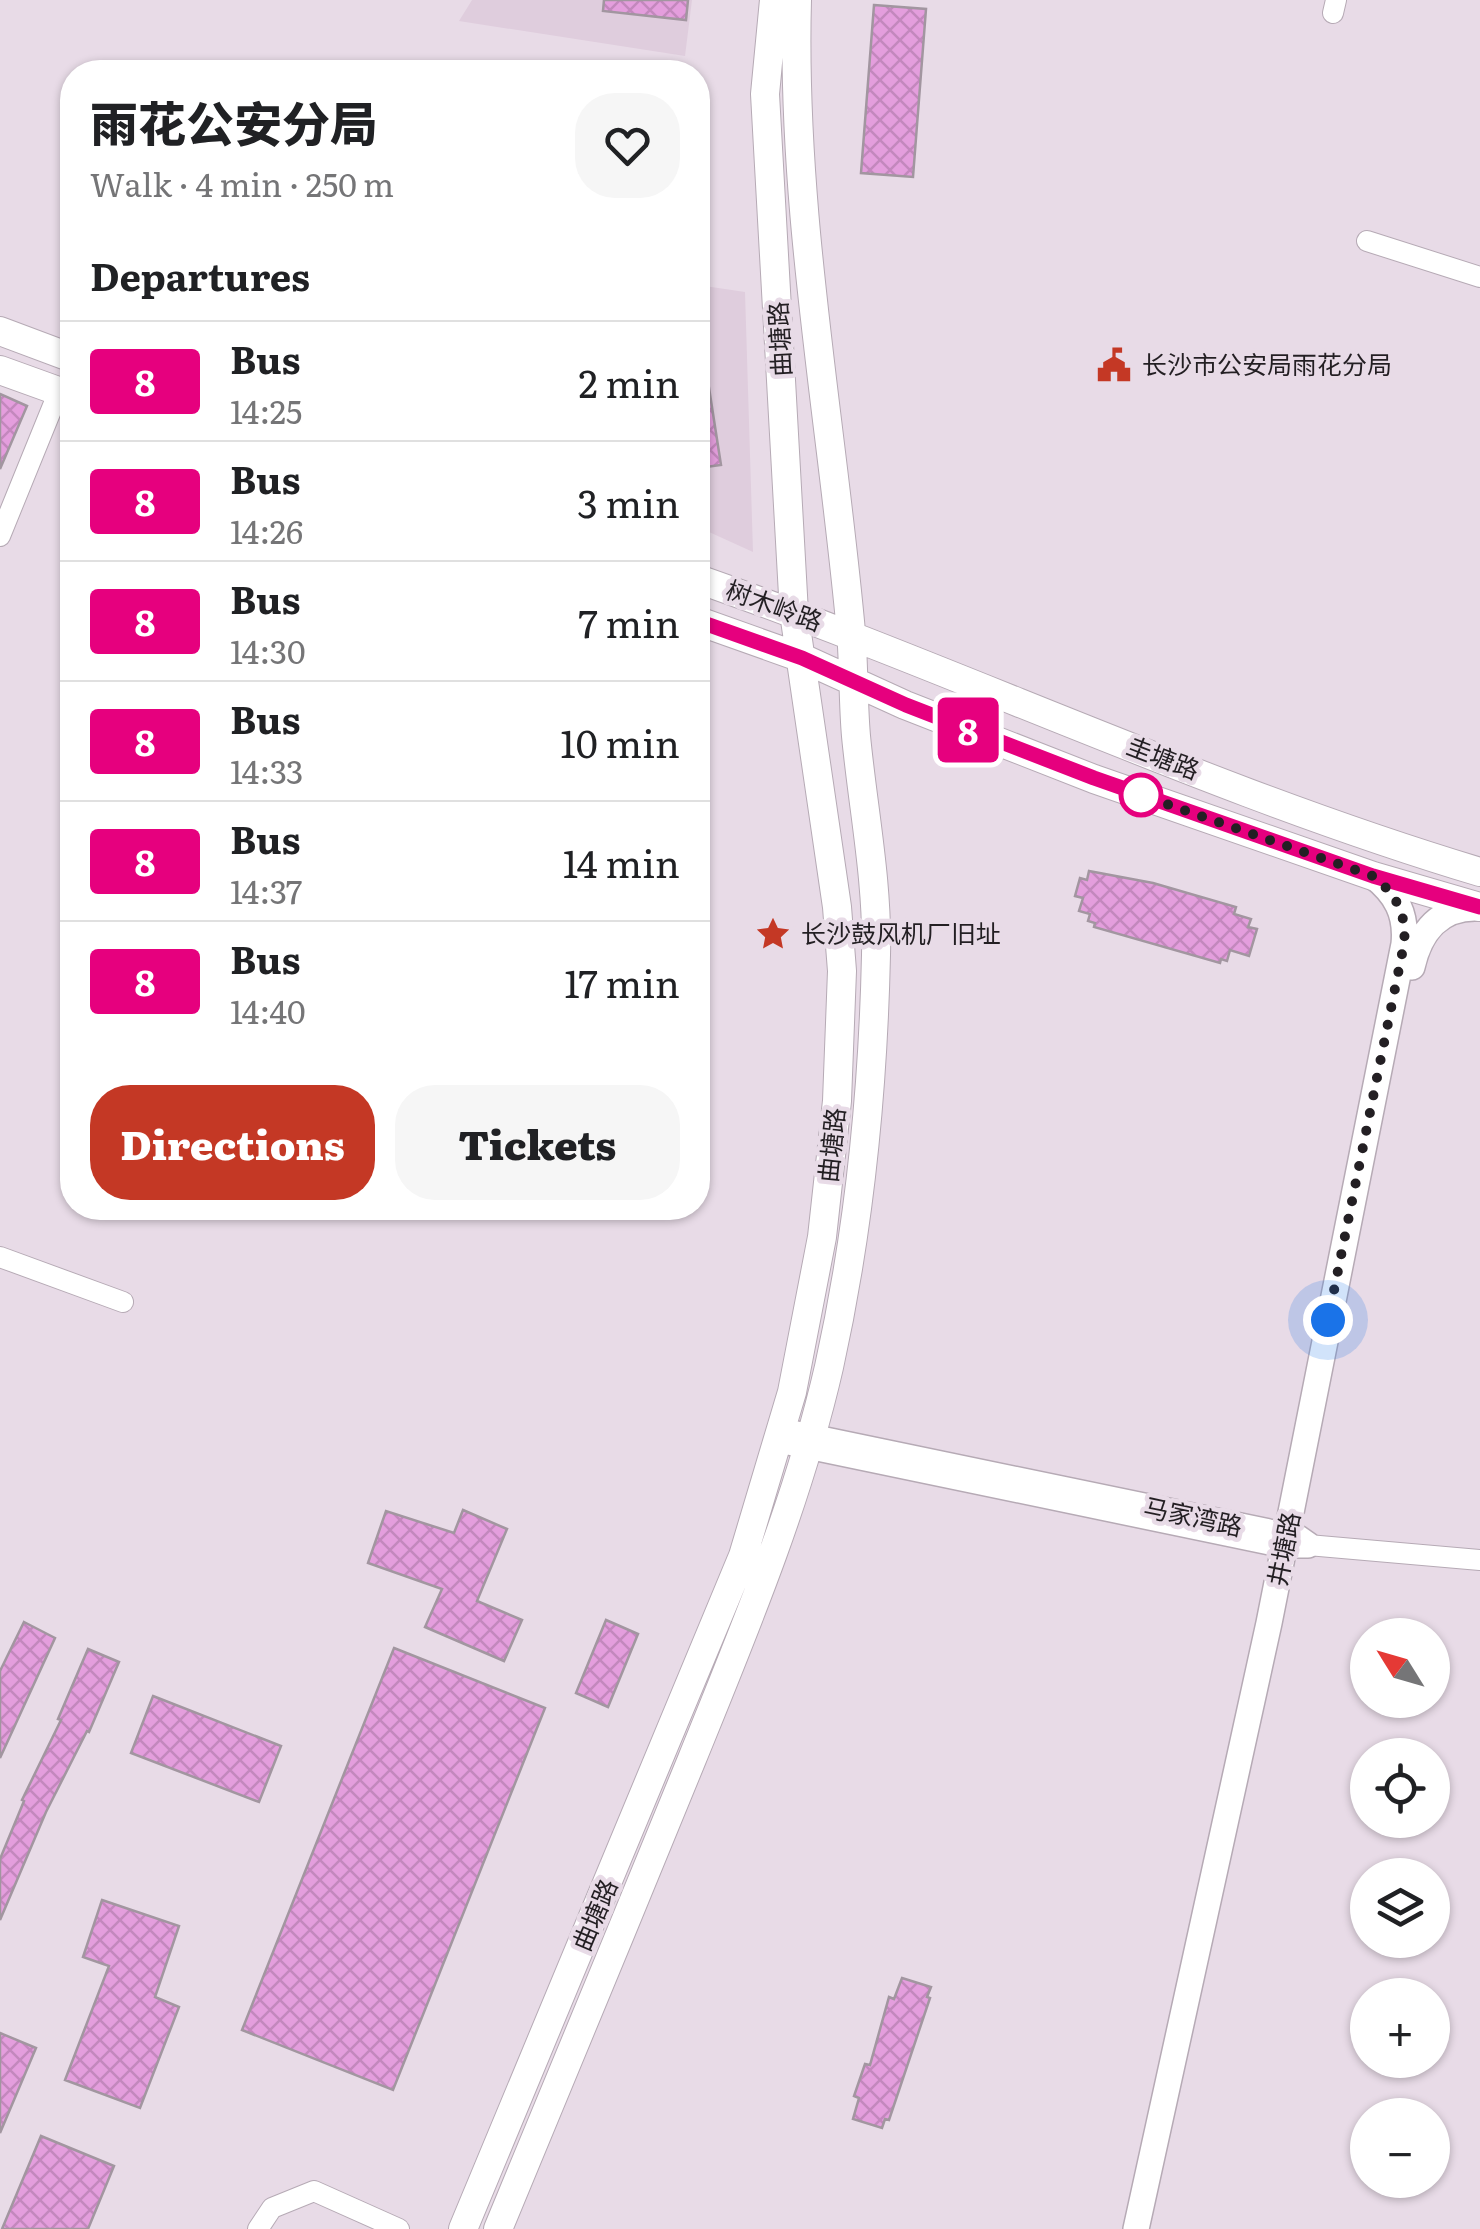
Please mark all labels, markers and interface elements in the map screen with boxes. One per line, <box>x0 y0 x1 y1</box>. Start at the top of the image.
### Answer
text: 雨花公安分局 <box>90 86 378 157</box>
button: heart <box>575 93 680 198</box>
text: Walk · 4 min · 250 m <box>90 159 394 207</box>
text: Departures <box>90 246 310 303</box>
street label: 曲塘路 <box>758 301 799 378</box>
text: Bus <box>230 329 301 386</box>
place label: 长沙市公安局雨花分局 <box>1142 345 1392 382</box>
public building icon: 长沙市公安局雨花分局 <box>1095 346 1133 384</box>
text: 2 min <box>578 353 680 410</box>
text: 8 <box>135 355 155 407</box>
text: 14:25 <box>230 386 302 434</box>
text: Bus <box>230 449 301 506</box>
text: 3 min <box>577 473 680 530</box>
text: 8 <box>135 475 155 527</box>
text: 14:26 <box>230 506 303 554</box>
text: Bus <box>230 569 301 626</box>
street label: 树木岭路 <box>721 570 828 639</box>
text: 7 min <box>578 593 680 650</box>
text: 8 <box>135 595 155 647</box>
text: 14:30 <box>230 626 306 674</box>
text: Bus <box>230 689 301 746</box>
line badge: 8 <box>936 698 1000 762</box>
text: 8 <box>958 704 978 756</box>
text: 10 min <box>560 713 680 770</box>
text: 8 <box>135 715 155 767</box>
street label: 圭塘路 <box>1122 726 1205 787</box>
text: 14:33 <box>230 746 303 794</box>
unlabelled marker <box>1120 774 1162 816</box>
text: Bus <box>230 809 301 866</box>
text: 14 min <box>563 833 680 890</box>
text: 8 <box>135 835 155 887</box>
text: 14:37 <box>230 866 302 914</box>
place label: 长沙鼓风机厂旧址 <box>801 914 1001 951</box>
place icon: 长沙鼓风机厂旧址 <box>754 915 792 953</box>
text: Bus <box>230 929 301 986</box>
text: 17 min <box>564 953 680 1010</box>
text: 8 <box>135 955 155 1007</box>
text: 14:40 <box>230 986 306 1034</box>
button: Directions <box>90 1085 375 1200</box>
button: Tickets <box>395 1085 680 1200</box>
street label: 曲塘路 <box>808 1106 853 1184</box>
your location <box>1303 1295 1353 1345</box>
street label: 马家湾路 <box>1141 1487 1246 1544</box>
street label: 井塘路 <box>1257 1508 1308 1589</box>
north arrow <box>1350 1618 1450 1718</box>
map controls <box>1350 1618 1450 2198</box>
button: locate <box>1350 1738 1450 1838</box>
button: layers <box>1350 1858 1450 1958</box>
street label: 曲塘路 <box>562 1873 625 1956</box>
button: + <box>1350 1978 1450 2078</box>
button: − <box>1350 2098 1450 2198</box>

